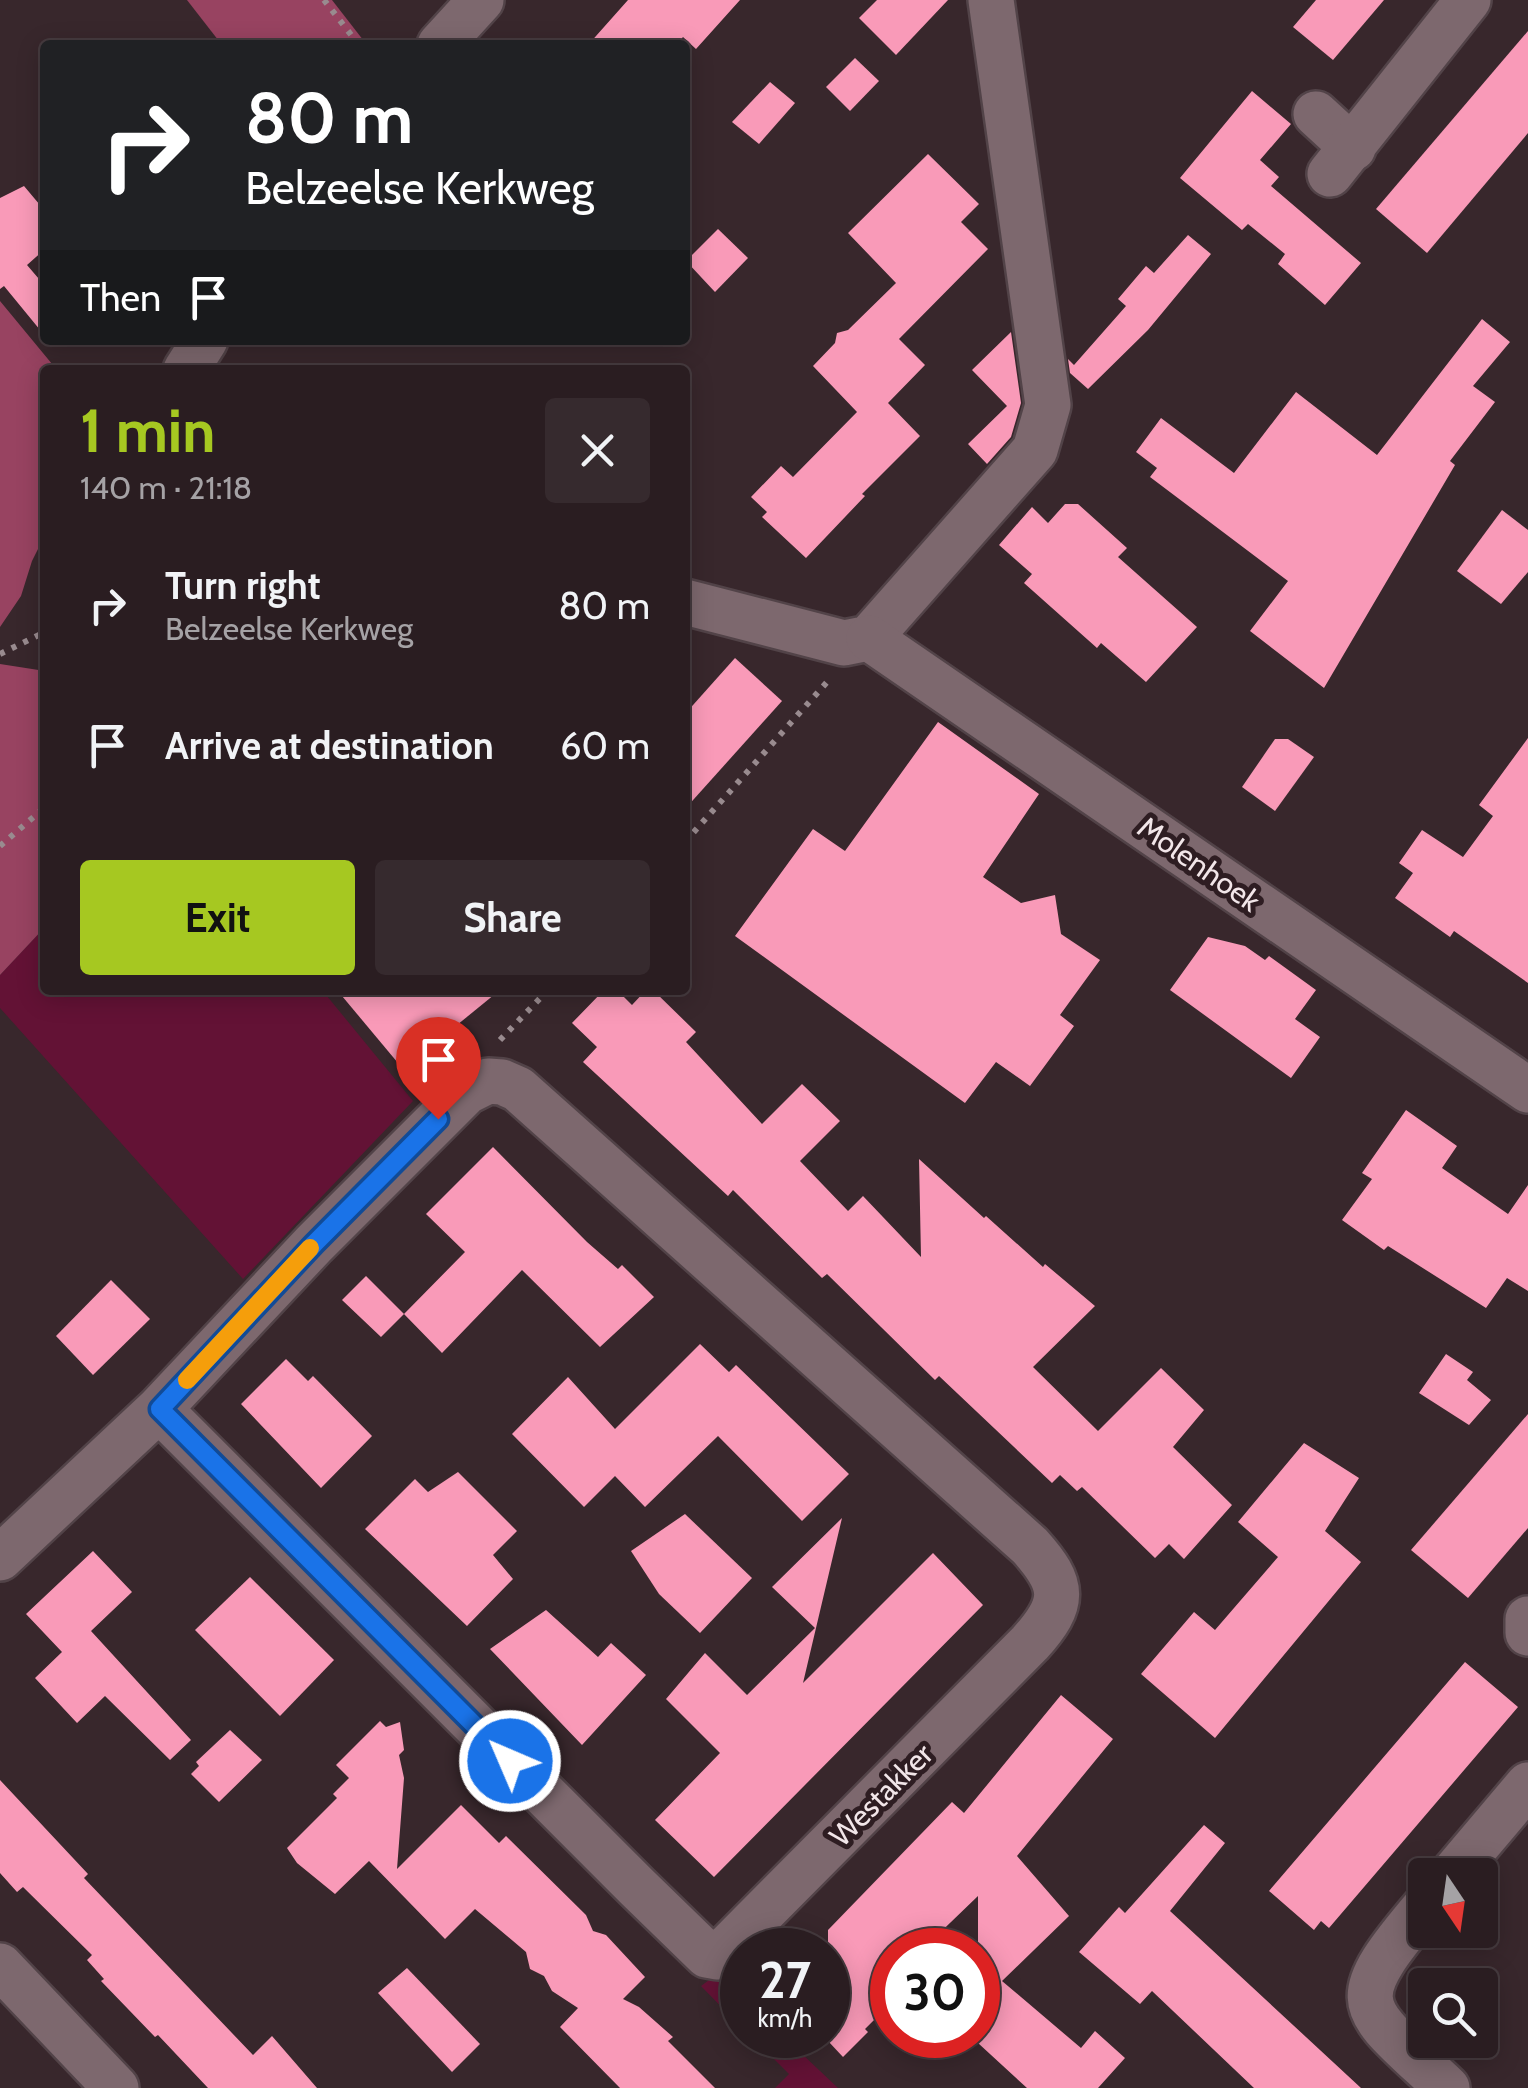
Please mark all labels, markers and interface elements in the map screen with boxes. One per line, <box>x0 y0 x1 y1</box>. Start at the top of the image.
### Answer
text: 80 m <box>245 75 413 161</box>
icon: right <box>80 80 210 210</box>
text: Belzeelse Kerkweg <box>245 161 594 215</box>
icon: arrive <box>181 270 236 325</box>
text: Then <box>80 274 161 321</box>
text: 1 min <box>80 394 215 467</box>
button: close <box>545 398 650 503</box>
text: 140 m · 21:18 <box>80 468 252 507</box>
text: Turn right <box>165 562 321 609</box>
icon: right <box>80 578 135 633</box>
text: 80 m <box>559 582 650 629</box>
text: Belzeelse Kerkweg <box>165 609 413 648</box>
icon: arrive <box>80 718 135 773</box>
text: Arrive at destination <box>165 722 494 769</box>
text: 60 m <box>560 722 650 769</box>
street label: Molenhoek <box>1131 808 1268 920</box>
button: Exit <box>80 860 355 975</box>
button: Share <box>375 860 650 975</box>
pin <box>396 1017 481 1120</box>
icon: arrive <box>411 1032 466 1087</box>
position arrow <box>458 1709 562 1813</box>
street label: Westakker <box>822 1735 941 1854</box>
north arrow <box>1408 1858 1498 1948</box>
map controls <box>1408 1858 1498 2058</box>
speed limit sign: 30 <box>870 1928 1000 2058</box>
text: 27 <box>759 1950 811 2011</box>
button: search <box>1408 1968 1498 2058</box>
text: km/h <box>758 2003 812 2033</box>

